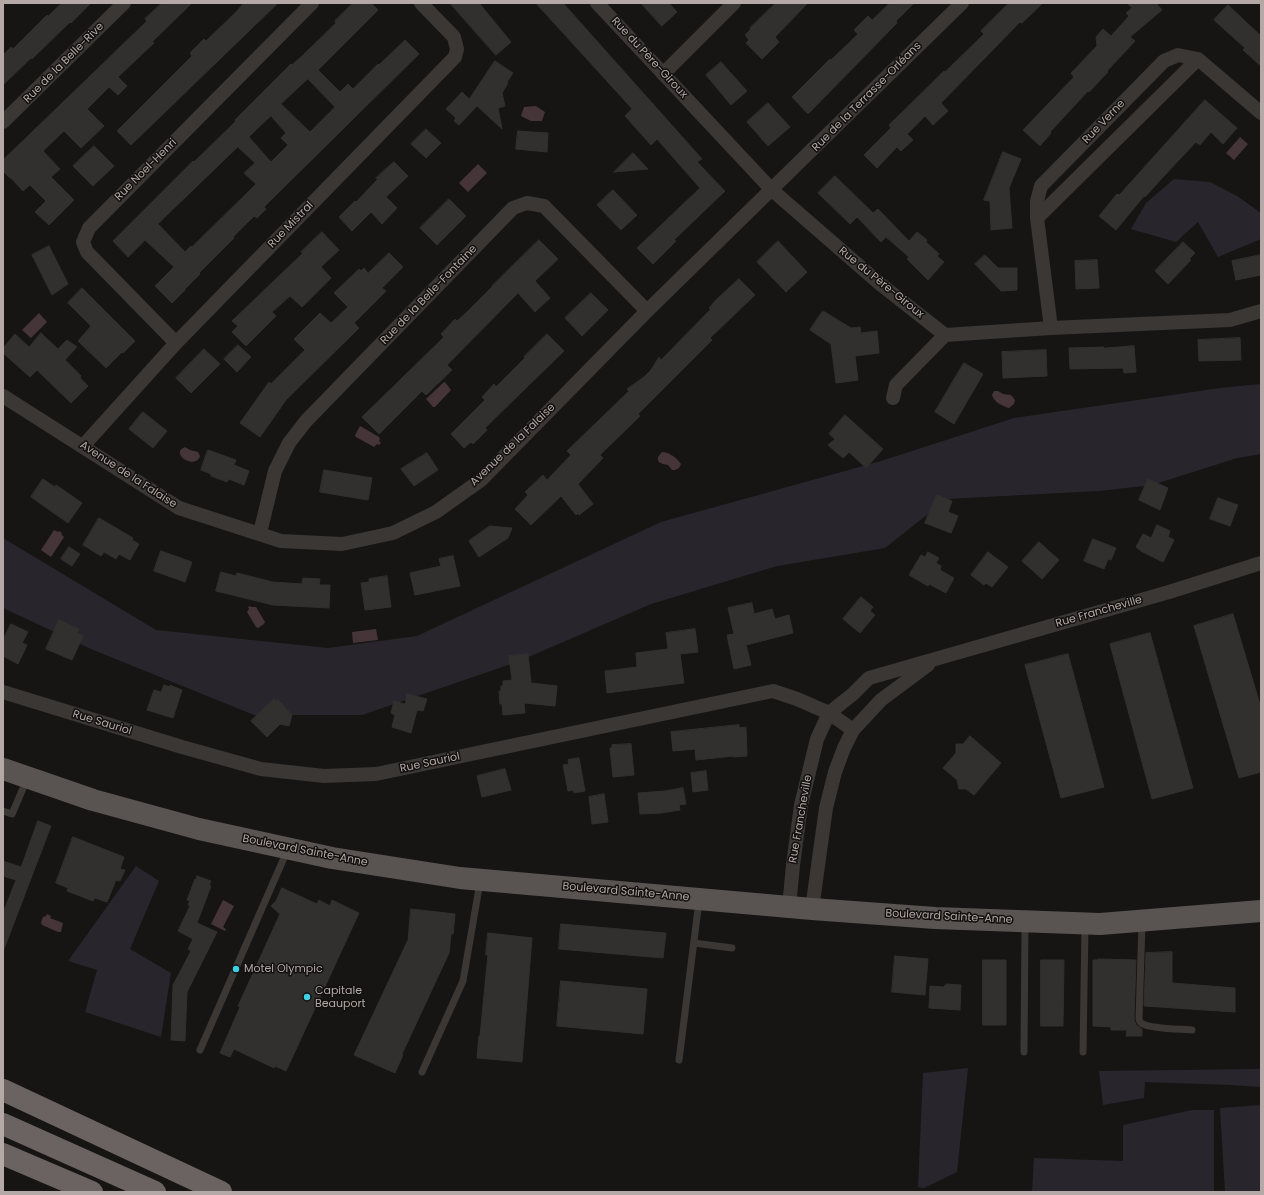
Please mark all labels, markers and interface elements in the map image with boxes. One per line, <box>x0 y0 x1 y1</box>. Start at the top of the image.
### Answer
street label: Rue du Père-Giroux <box>608 15 690 101</box>
street label: Rue de la Belle-Rive <box>21 20 107 106</box>
street label: Rue de la Terrasse-Orléans <box>810 40 924 154</box>
street label: Rue Verne <box>1080 97 1128 147</box>
street label: Rue Noel-Henri <box>112 136 180 204</box>
street label: Rue Mistral <box>266 199 316 251</box>
street label: Rue de la Belle-Fontaine <box>378 242 480 348</box>
street label: Rue du Père-Giroux <box>836 245 926 321</box>
street label: Avenue de la Falaise <box>468 401 558 489</box>
street label: Avenue de la Falaise <box>77 439 179 511</box>
street label: Rue Francheville <box>1054 593 1144 631</box>
street label: Rue Sauriol <box>71 708 133 738</box>
street label: Rue Sauriol <box>399 750 461 776</box>
street label: Rue Francheville <box>787 774 815 864</box>
street label: Boulevard Sainte-Anne <box>241 832 369 870</box>
street label: Boulevard Sainte-Anne <box>562 880 690 904</box>
street label: Boulevard Sainte-Anne <box>885 907 1013 927</box>
place label: Motel Olympic <box>244 962 323 976</box>
marker: Motel Olympic <box>231 964 241 974</box>
place label: Capitale Beauport <box>315 984 366 1010</box>
marker: Capitale Beauport <box>302 992 312 1002</box>

